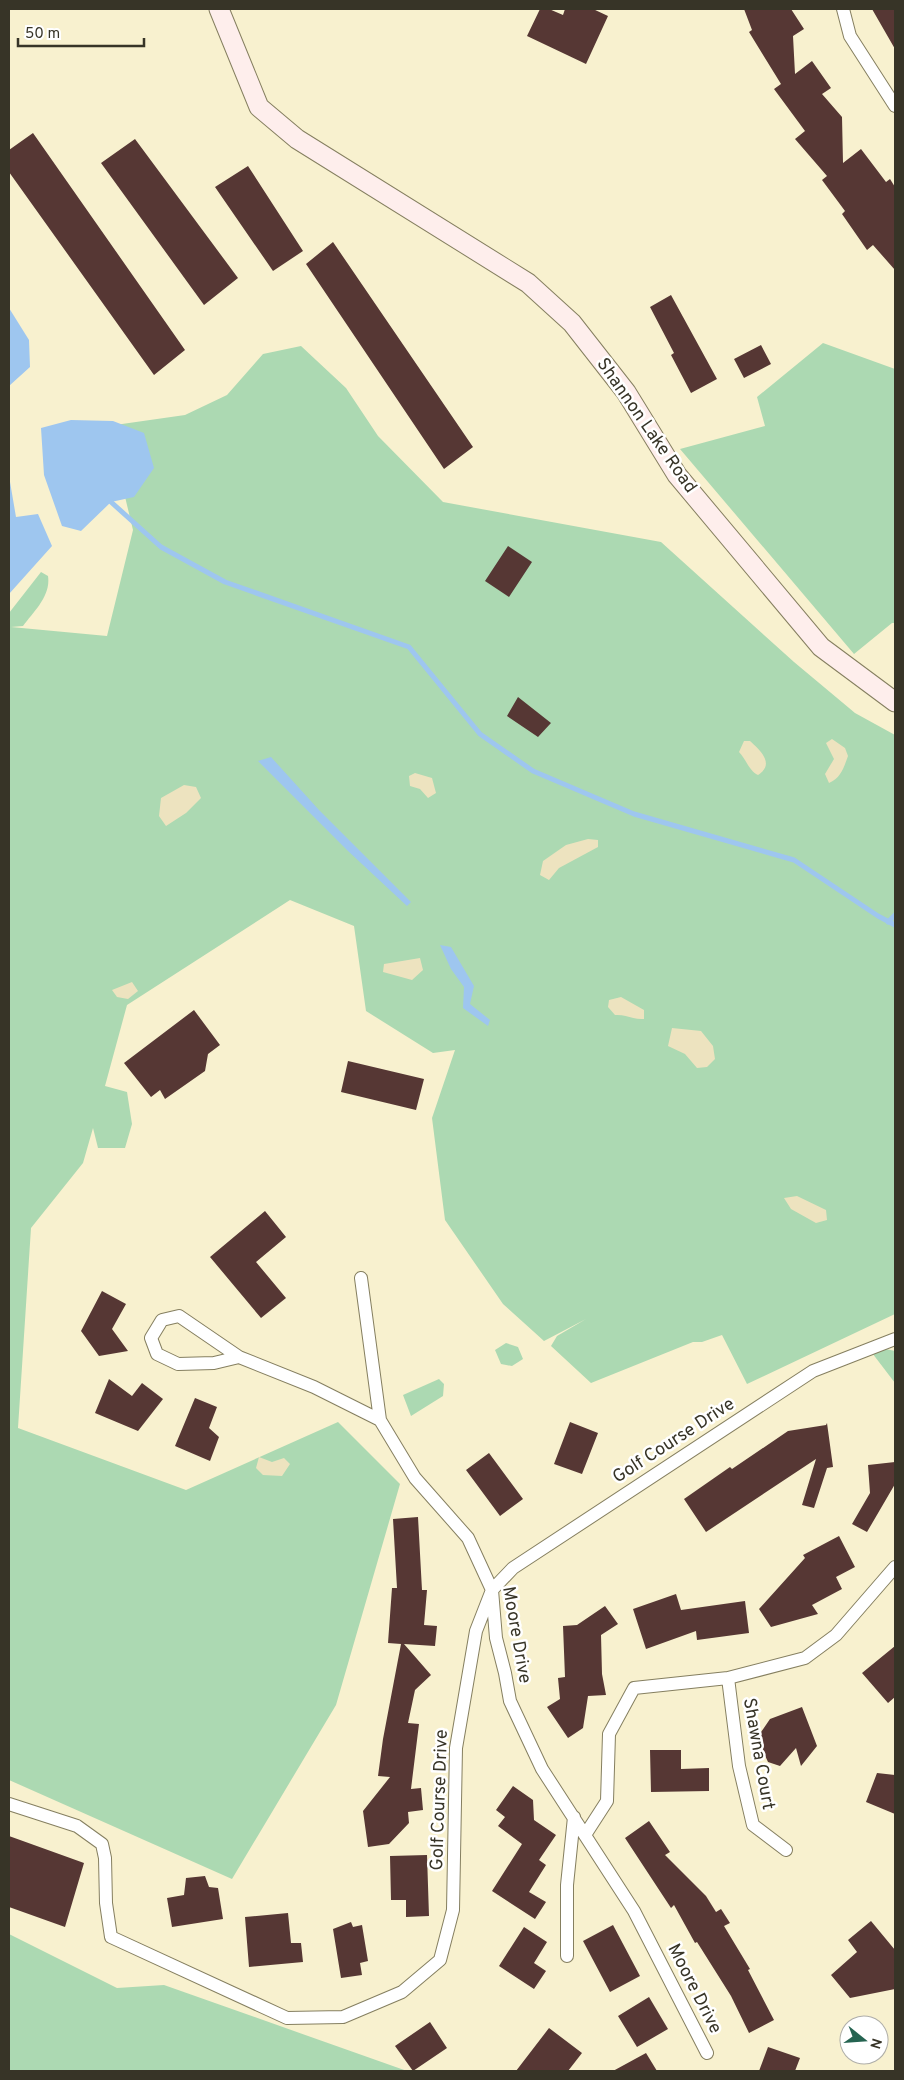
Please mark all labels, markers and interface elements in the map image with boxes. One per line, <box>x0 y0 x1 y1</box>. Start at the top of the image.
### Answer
scale bar <box>18 15 144 47</box>
text: 50 m <box>25 25 60 44</box>
street label: Shannon Lake Road <box>591 354 701 498</box>
street label: Golf Course Drive <box>609 1393 739 1489</box>
street label: Moore Drive <box>496 1585 536 1685</box>
street label: Shawna Court <box>737 1696 779 1812</box>
street label: Golf Course Drive <box>426 1729 454 1871</box>
street label: Moore Drive <box>662 1940 726 2038</box>
north arrow <box>839 2015 889 2065</box>
text: N <box>865 2036 885 2051</box>

